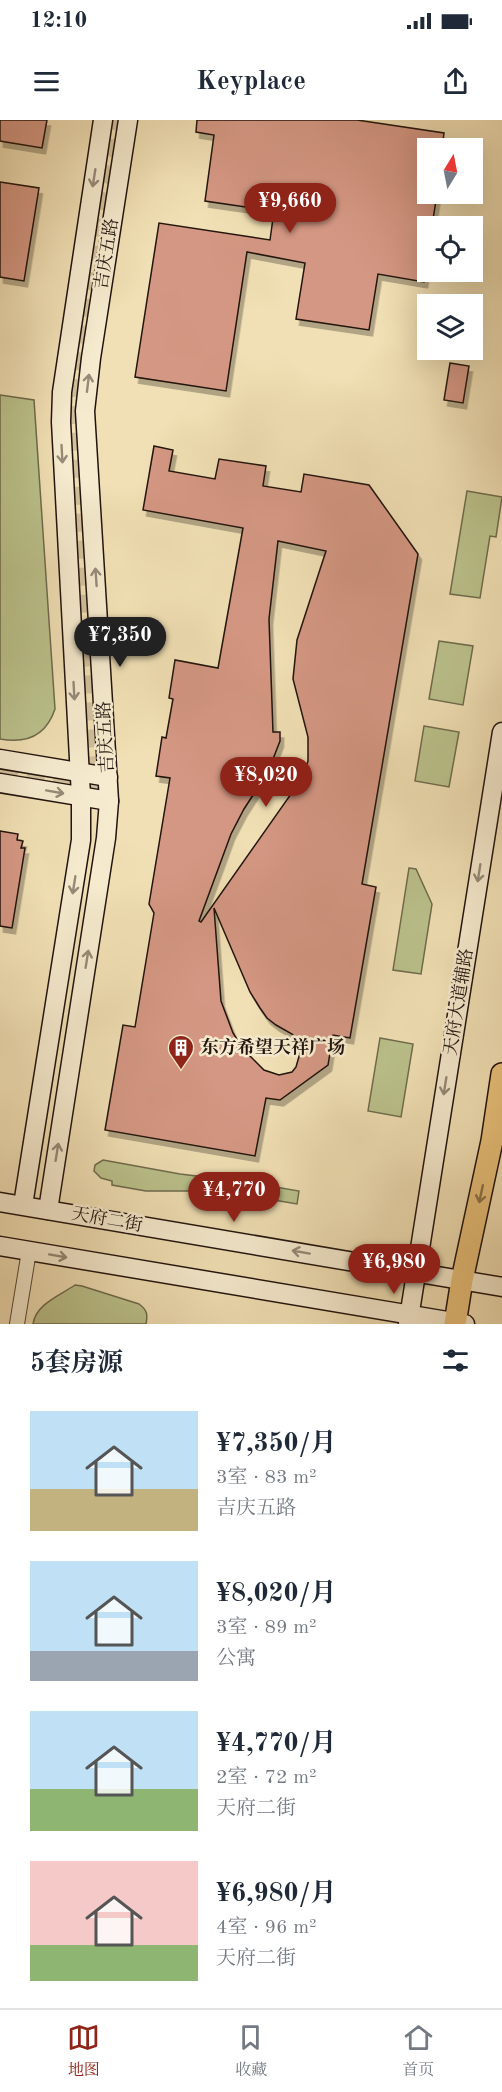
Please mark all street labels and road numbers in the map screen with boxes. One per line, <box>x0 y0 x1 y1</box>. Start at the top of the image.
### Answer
street label: 吉庆五路 <box>91 217 122 291</box>
street label: 吉庆五路 <box>93 701 117 774</box>
street label: 天府大道辅路 <box>440 947 476 1057</box>
street label: 天府二街 <box>70 1203 144 1235</box>

